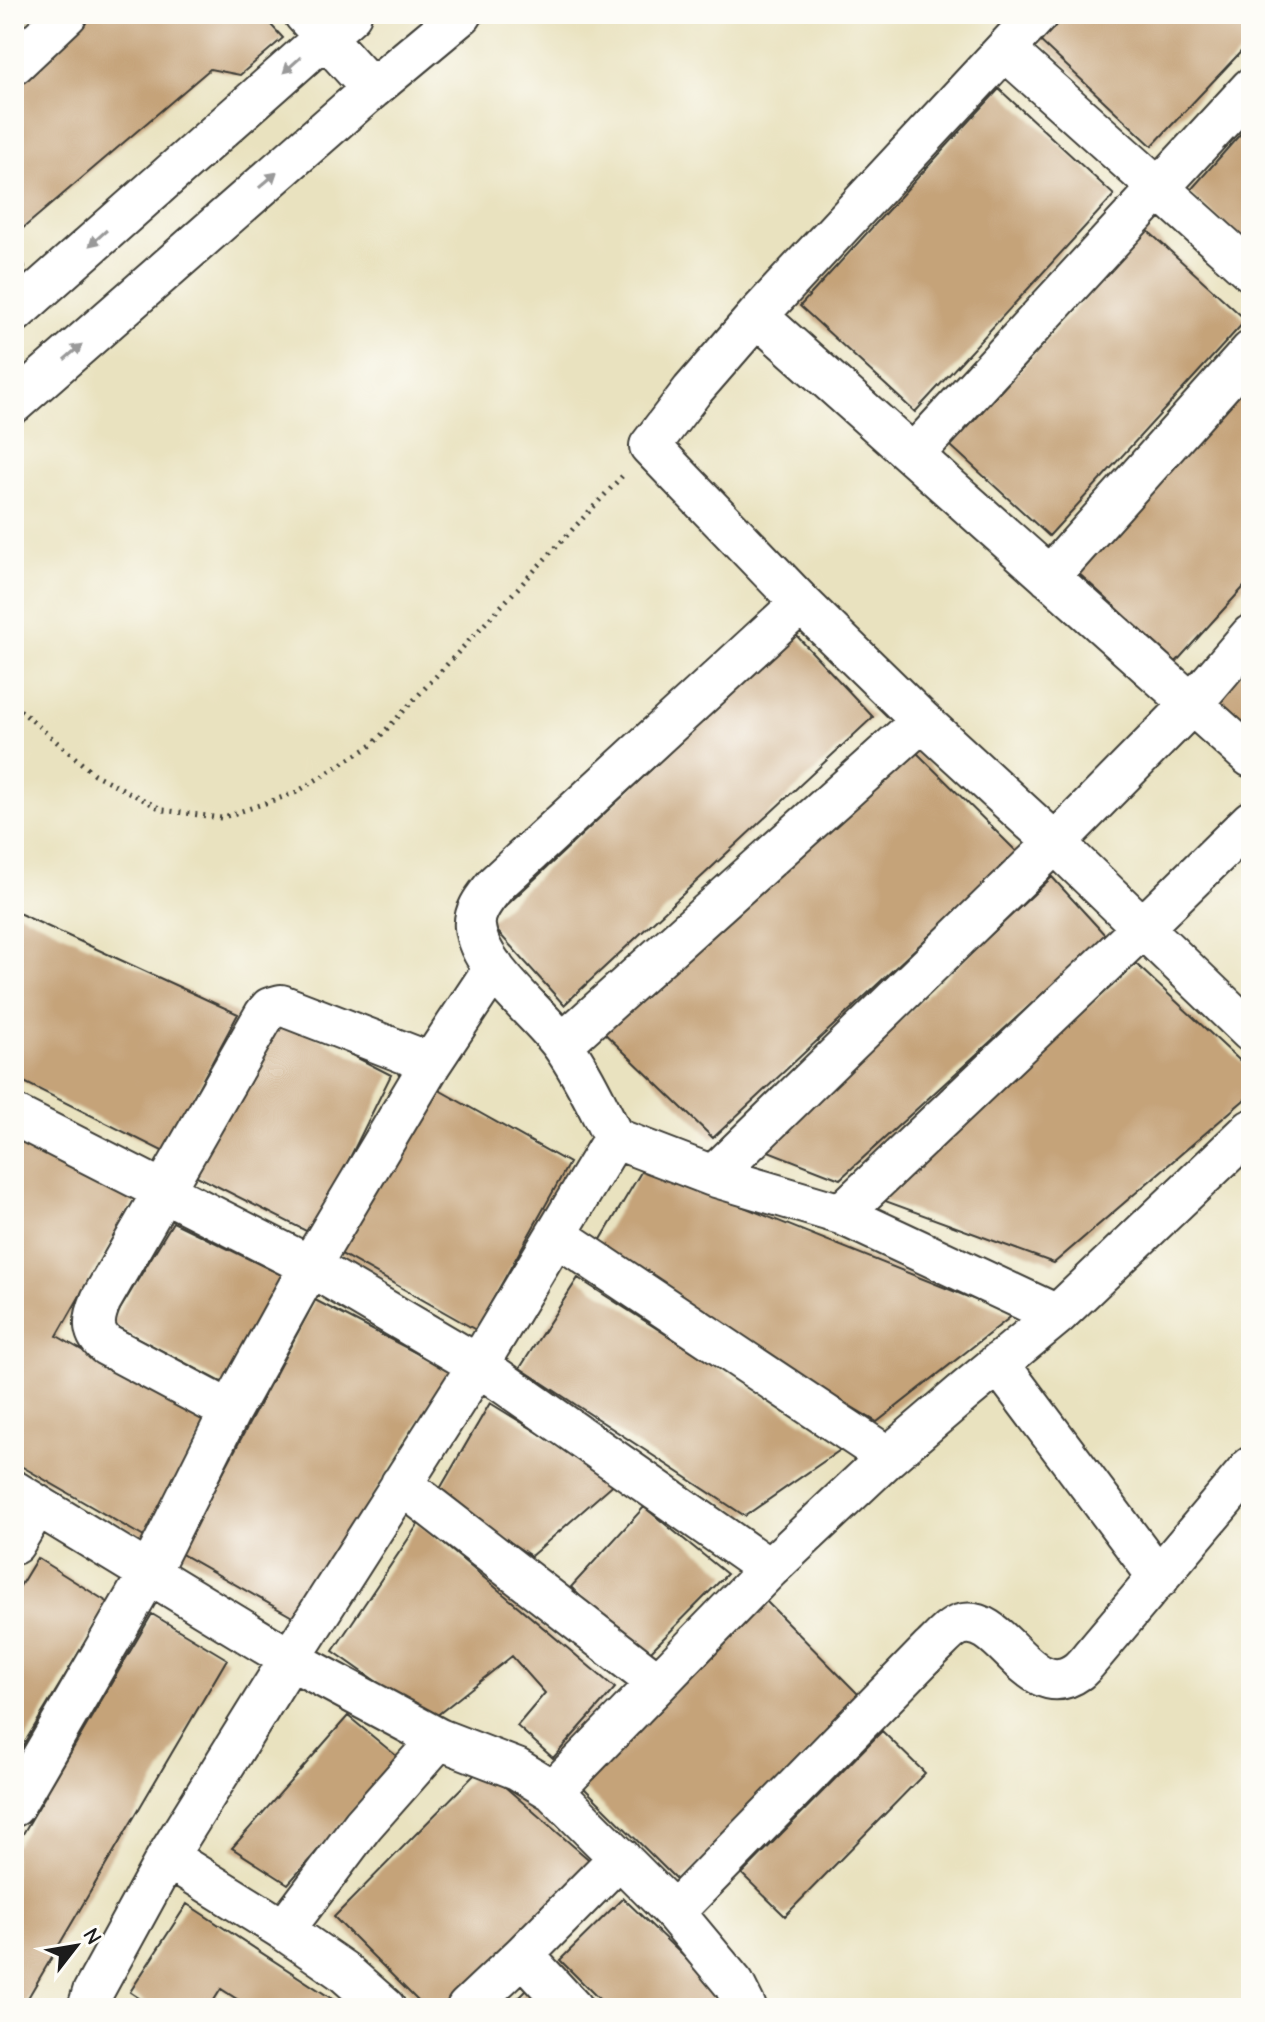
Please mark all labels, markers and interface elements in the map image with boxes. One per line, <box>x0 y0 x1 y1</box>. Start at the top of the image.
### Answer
one-way arrow <box>282 56 302 73</box>
one-way arrow <box>259 172 278 190</box>
one-way arrow <box>88 229 107 247</box>
one-way arrow <box>62 344 82 361</box>
north arrow <box>36 1906 116 1986</box>
text: N <box>77 1923 107 1949</box>

